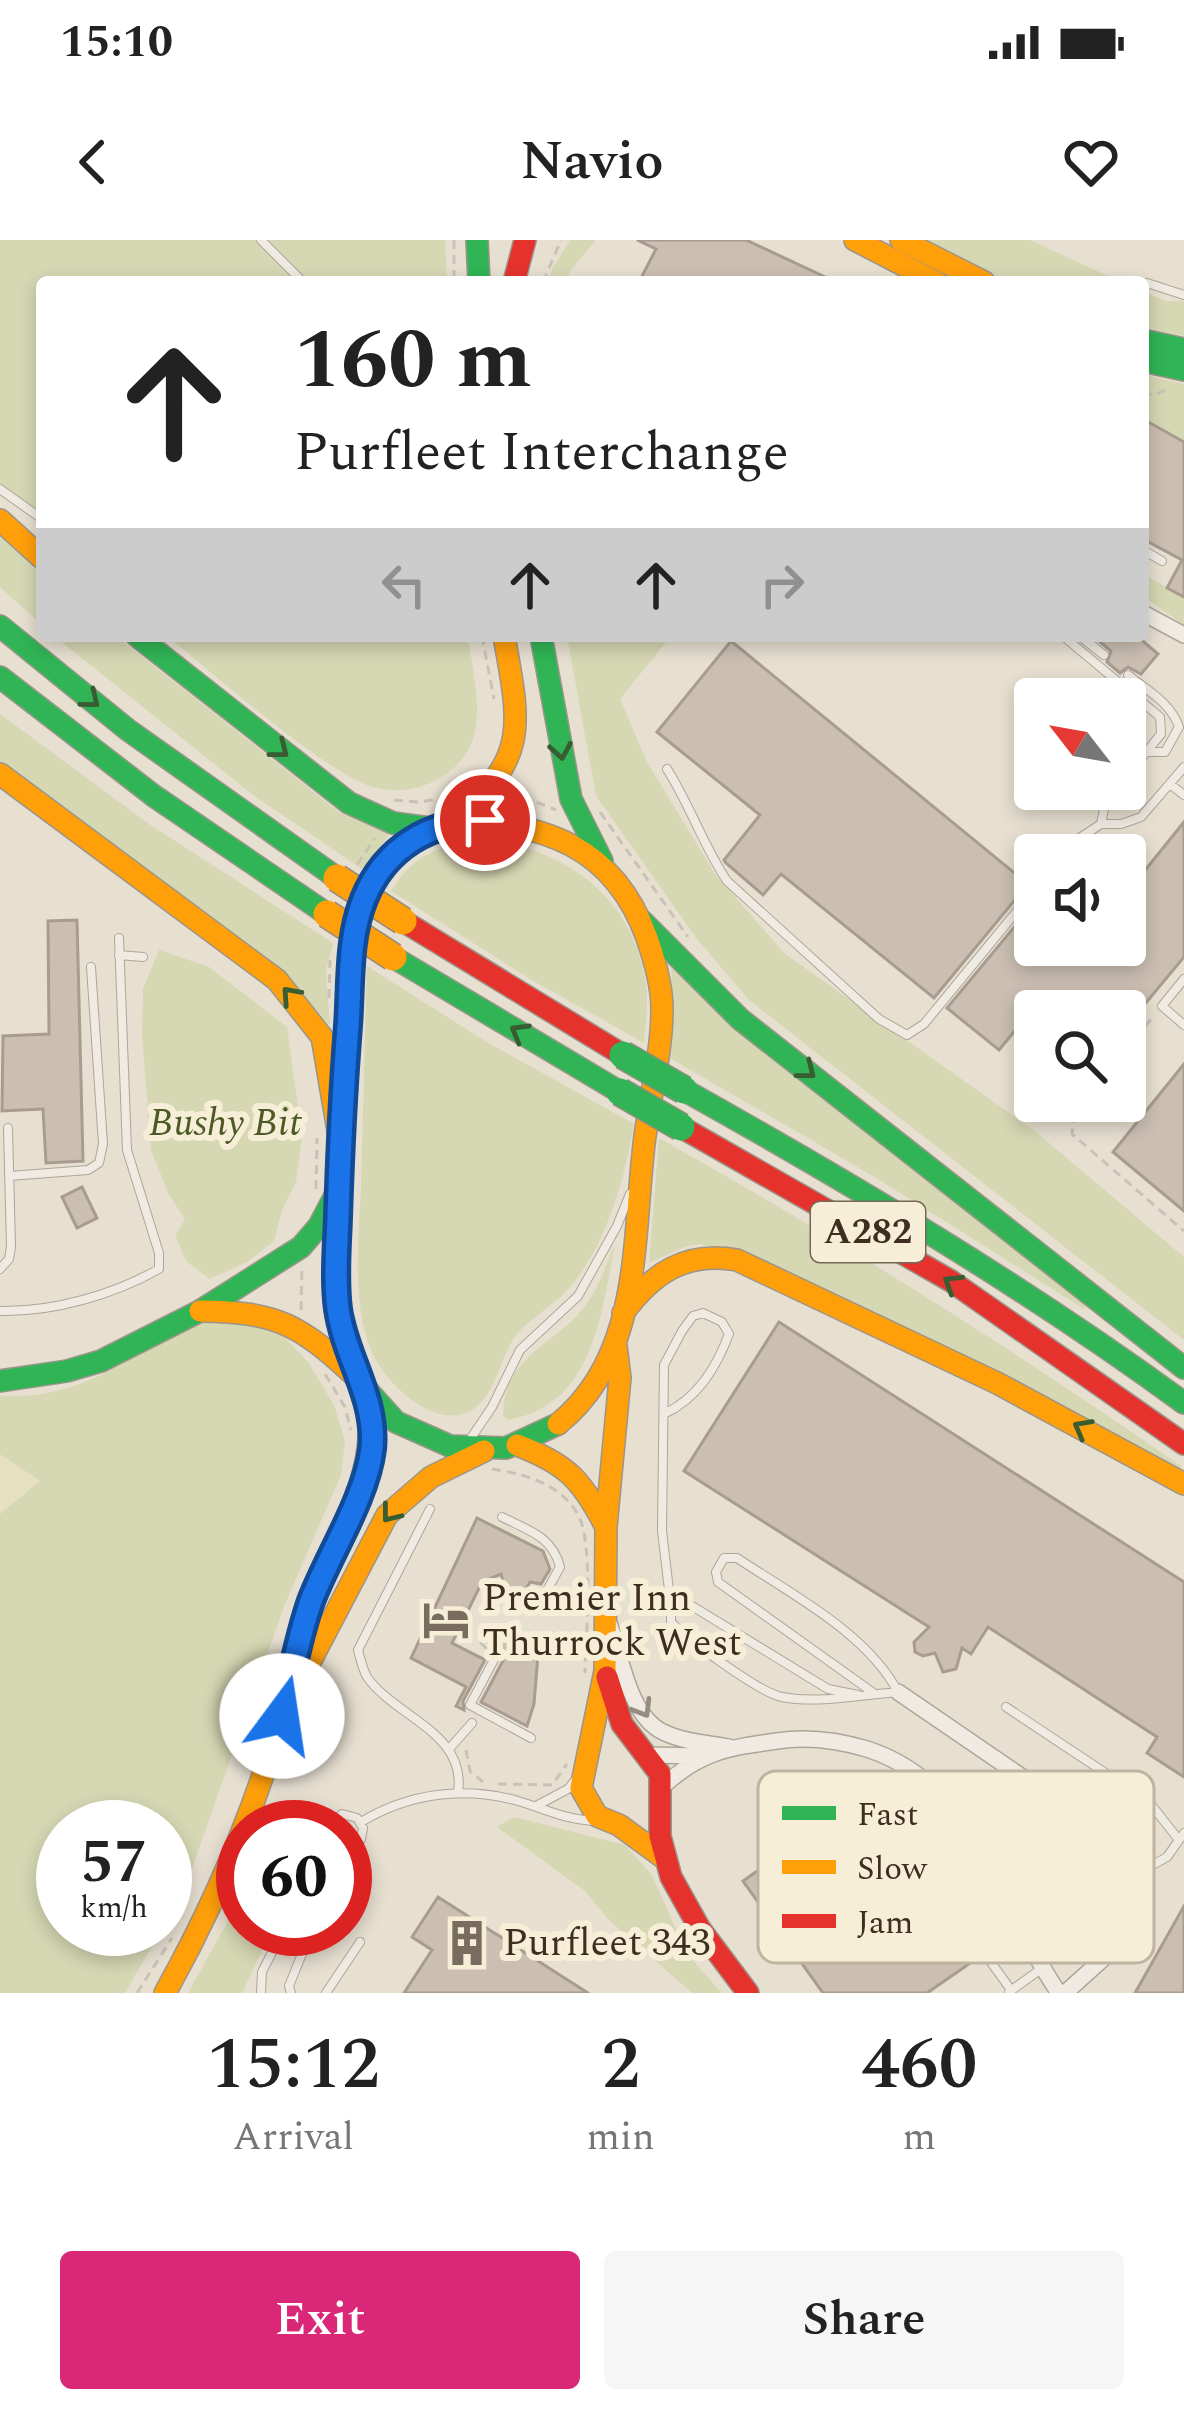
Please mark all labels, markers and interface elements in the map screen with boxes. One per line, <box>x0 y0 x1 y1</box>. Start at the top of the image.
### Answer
text: 15:10 <box>60 8 173 77</box>
text: Navio <box>520 121 664 203</box>
icon: back <box>60 129 126 195</box>
icon: heart <box>1058 129 1124 195</box>
text: 160 m <box>294 297 532 425</box>
icon: ahead <box>96 324 252 480</box>
text: Purfleet Interchange <box>294 412 789 494</box>
icon: left <box>371 552 437 618</box>
icon: ahead <box>497 552 563 618</box>
icon: ahead <box>623 552 689 618</box>
icon: right <box>749 552 815 618</box>
north arrow <box>1014 678 1146 810</box>
map controls <box>1014 678 1146 1122</box>
one-way arrow <box>77 686 99 707</box>
one-way arrow <box>266 736 288 757</box>
one-way arrow <box>548 741 573 761</box>
pin <box>434 769 536 871</box>
icon: arrive <box>452 787 518 853</box>
button: sound <box>1014 834 1146 966</box>
one-way arrow <box>283 988 305 1009</box>
button: search <box>1014 990 1146 1122</box>
one-way arrow <box>510 1024 532 1047</box>
one-way arrow <box>794 1057 816 1078</box>
park label: Bushy Bit <box>149 1094 302 1153</box>
road number: A282 <box>811 1202 925 1262</box>
one-way arrow <box>944 1275 966 1297</box>
one-way arrow <box>1073 1419 1094 1442</box>
one-way arrow <box>383 1500 404 1522</box>
place label: Premier Inn Thurrock West <box>482 1569 742 1673</box>
hotel icon: Premier Inn Thurrock West <box>421 1595 471 1645</box>
position arrow <box>219 1653 345 1779</box>
one-way arrow <box>629 1696 652 1717</box>
legend <box>758 1771 1154 1963</box>
text: Fast <box>857 1790 918 1840</box>
speed limit sign: 60 <box>216 1800 372 1956</box>
text: 57 <box>80 1817 148 1909</box>
text: Slow <box>857 1844 928 1894</box>
text: km/h <box>80 1885 148 1931</box>
text: Jam <box>857 1898 913 1948</box>
place label: Purfleet 343 <box>503 1914 710 1973</box>
building icon: Purfleet 343 <box>442 1918 492 1968</box>
text: 15:12 <box>207 2011 380 2120</box>
text: 2 <box>601 2011 640 2120</box>
text: 460 <box>862 2011 977 2120</box>
text: Arrival <box>233 2108 354 2167</box>
text: min <box>587 2108 655 2167</box>
text: m <box>903 2108 936 2167</box>
button: Exit <box>60 2251 580 2389</box>
button: Share <box>604 2251 1124 2389</box>

